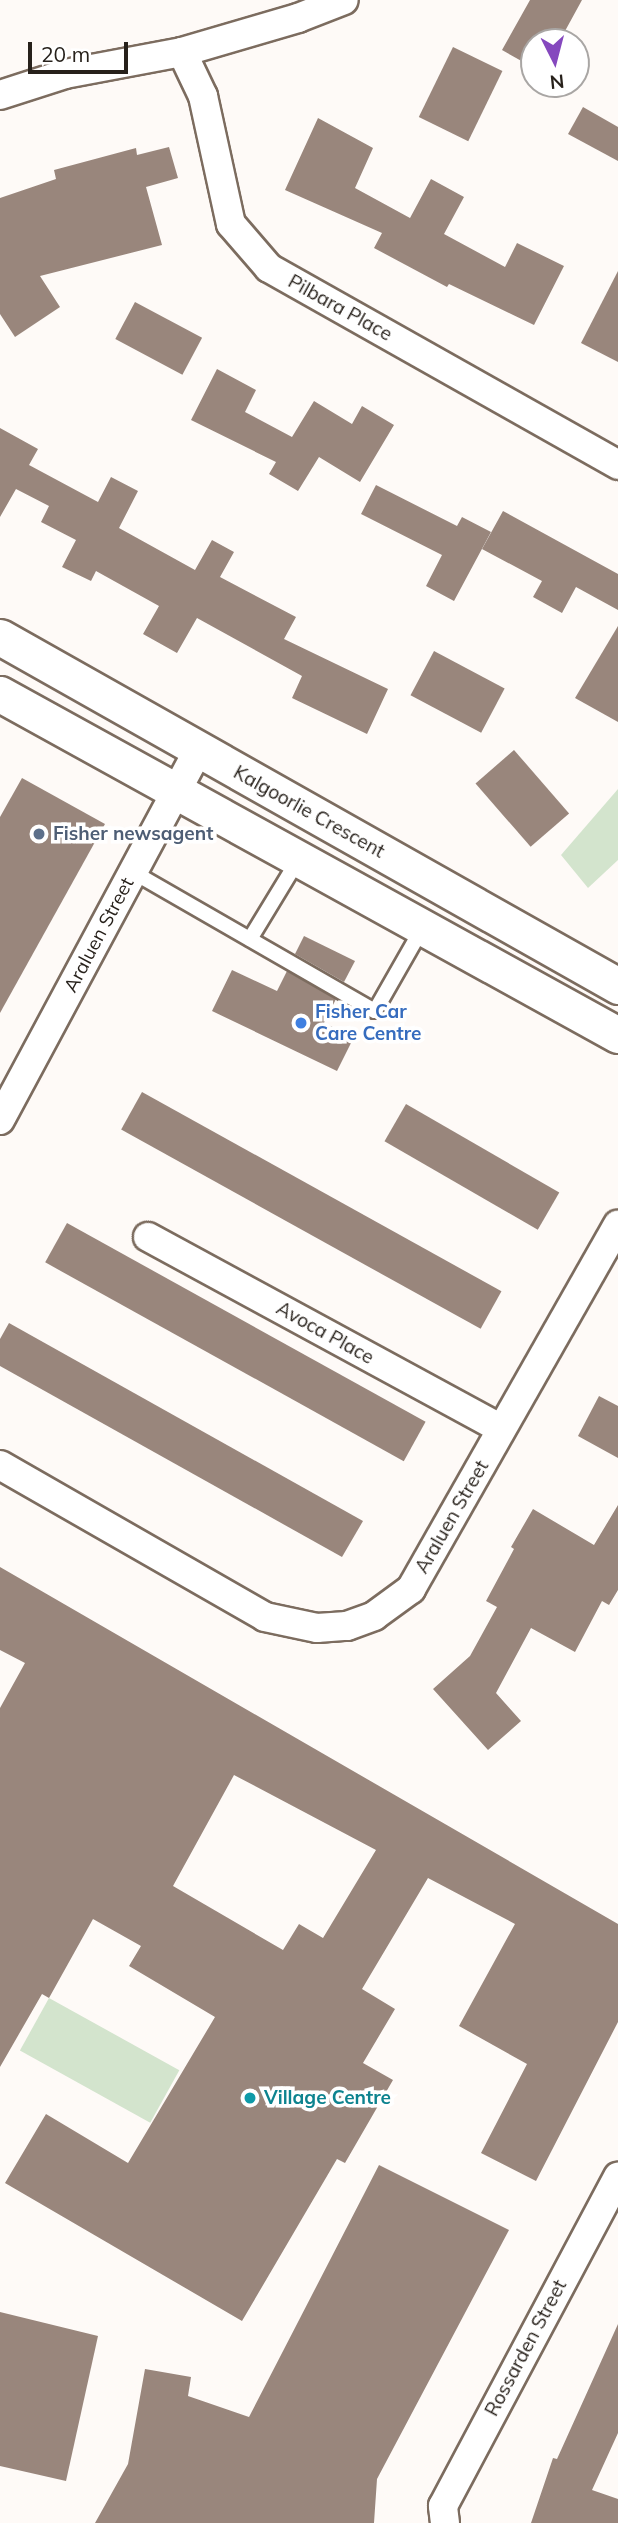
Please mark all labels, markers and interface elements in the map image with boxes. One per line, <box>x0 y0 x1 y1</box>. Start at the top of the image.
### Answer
scale bar <box>32 28 131 72</box>
north arrow <box>520 28 590 98</box>
text: 20 m <box>41 41 90 67</box>
text: N <box>549 69 565 95</box>
street label: Pilbara Place <box>284 270 396 346</box>
street label: Kalgoorlie Crescent <box>229 761 389 863</box>
place label: Fisher newsagent <box>53 823 213 845</box>
marker: Fisher newsagent <box>31 826 47 842</box>
street label: Araluen Street <box>59 874 139 996</box>
place label: Fisher Car Care Centre <box>315 1001 422 1045</box>
marker: Fisher Car Care Centre <box>293 1015 309 1031</box>
street label: Avoca Place <box>272 1297 378 1369</box>
street label: Araluen Street <box>410 1456 494 1578</box>
place label: Village Centre <box>264 2087 391 2109</box>
marker: Village Centre <box>242 2090 258 2106</box>
street label: Rossarden Street <box>480 2276 572 2420</box>

